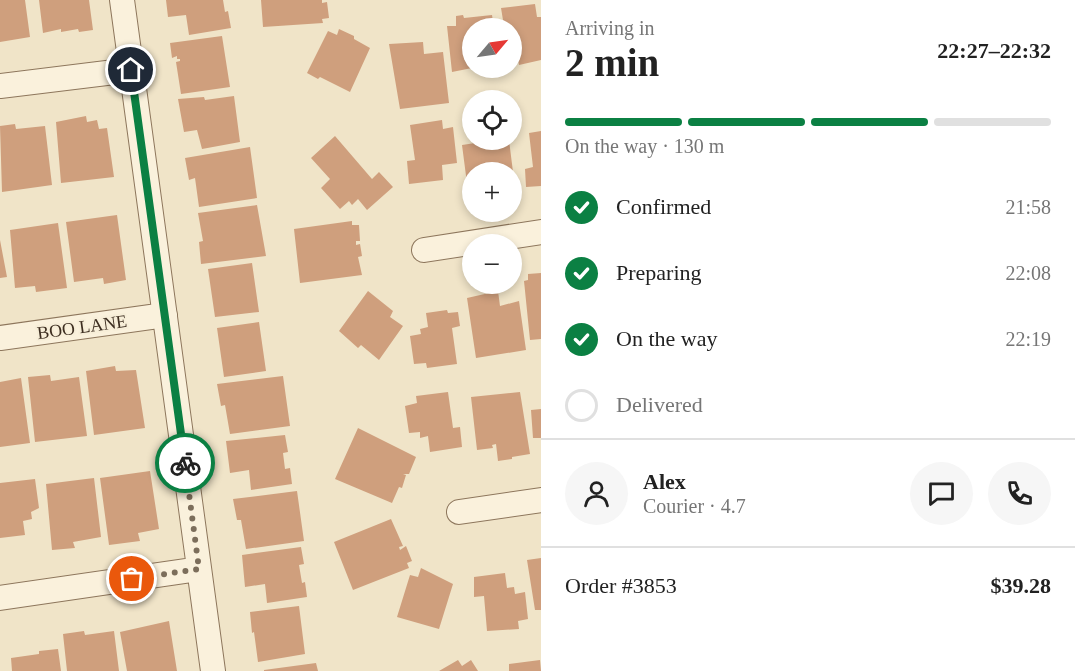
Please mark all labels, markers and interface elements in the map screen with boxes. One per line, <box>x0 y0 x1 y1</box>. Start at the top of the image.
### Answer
text: Arriving in <box>565 17 654 39</box>
north arrow <box>462 18 522 78</box>
map controls <box>462 18 522 294</box>
text: 22:27–22:32 <box>937 38 1051 63</box>
text: 2 min <box>565 41 659 84</box>
pin <box>105 44 156 95</box>
icon: home <box>114 53 147 86</box>
button: locate <box>462 90 522 150</box>
text: On the way · 130 m <box>565 135 724 157</box>
button: + <box>462 162 522 222</box>
icon: check <box>565 191 598 224</box>
text: Confirmed <box>616 194 711 219</box>
text: 21:58 <box>1005 196 1051 218</box>
button: − <box>462 234 522 294</box>
icon: check <box>565 257 598 290</box>
text: Preparing <box>616 260 702 285</box>
text: 22:08 <box>1005 262 1051 284</box>
street label: BOO LANE <box>36 311 128 343</box>
icon: check <box>565 323 598 356</box>
text: On the way <box>616 326 717 351</box>
text: 22:19 <box>1005 328 1051 350</box>
text: Delivered <box>616 392 703 417</box>
courier <box>155 433 215 493</box>
icon: bike <box>169 447 202 480</box>
button: person <box>565 462 628 525</box>
button: chat <box>910 462 973 525</box>
button: phone <box>988 462 1051 525</box>
text: Alex <box>643 469 686 494</box>
text: Courier · 4.7 <box>643 495 746 517</box>
pin <box>106 553 157 604</box>
icon: bag <box>115 562 148 595</box>
text: Order #3853 <box>565 573 677 598</box>
text: $39.28 <box>991 573 1051 598</box>

